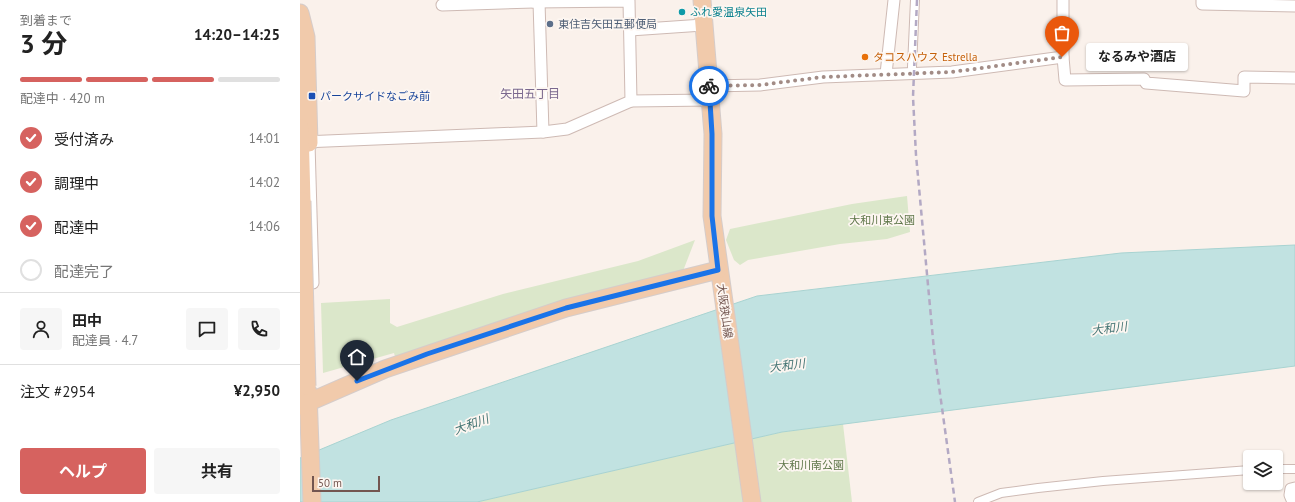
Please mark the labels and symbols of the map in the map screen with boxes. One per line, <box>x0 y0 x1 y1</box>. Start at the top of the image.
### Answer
place label: ふれ愛温泉矢田 <box>690 5 767 19</box>
marker: ふれ愛温泉矢田 <box>677 7 687 17</box>
pin <box>1045 16 1079 57</box>
place label: 東住吉矢田五郵便局 <box>558 17 657 31</box>
marker: 東住吉矢田五郵便局 <box>545 19 555 29</box>
callout: なるみや酒店 <box>1086 43 1188 71</box>
place label: タコスハウス Estrella <box>873 50 977 64</box>
marker: タコスハウス Estrella <box>860 52 870 62</box>
courier <box>689 66 729 106</box>
district label: 矢田五丁目 <box>500 86 560 101</box>
place label: パークサイドなごみ前 <box>320 89 430 103</box>
marker: パークサイドなごみ前 <box>307 91 317 101</box>
park label: 大和川東公園 <box>849 213 915 227</box>
street label: 大阪狭山線 <box>714 283 736 339</box>
water label: 大和川 <box>1090 318 1130 338</box>
pin <box>340 340 374 381</box>
water label: 大和川 <box>768 355 808 375</box>
water label: 大和川 <box>452 410 492 437</box>
park label: 大和川南公園 <box>778 458 844 472</box>
scale bar <box>312 474 380 493</box>

